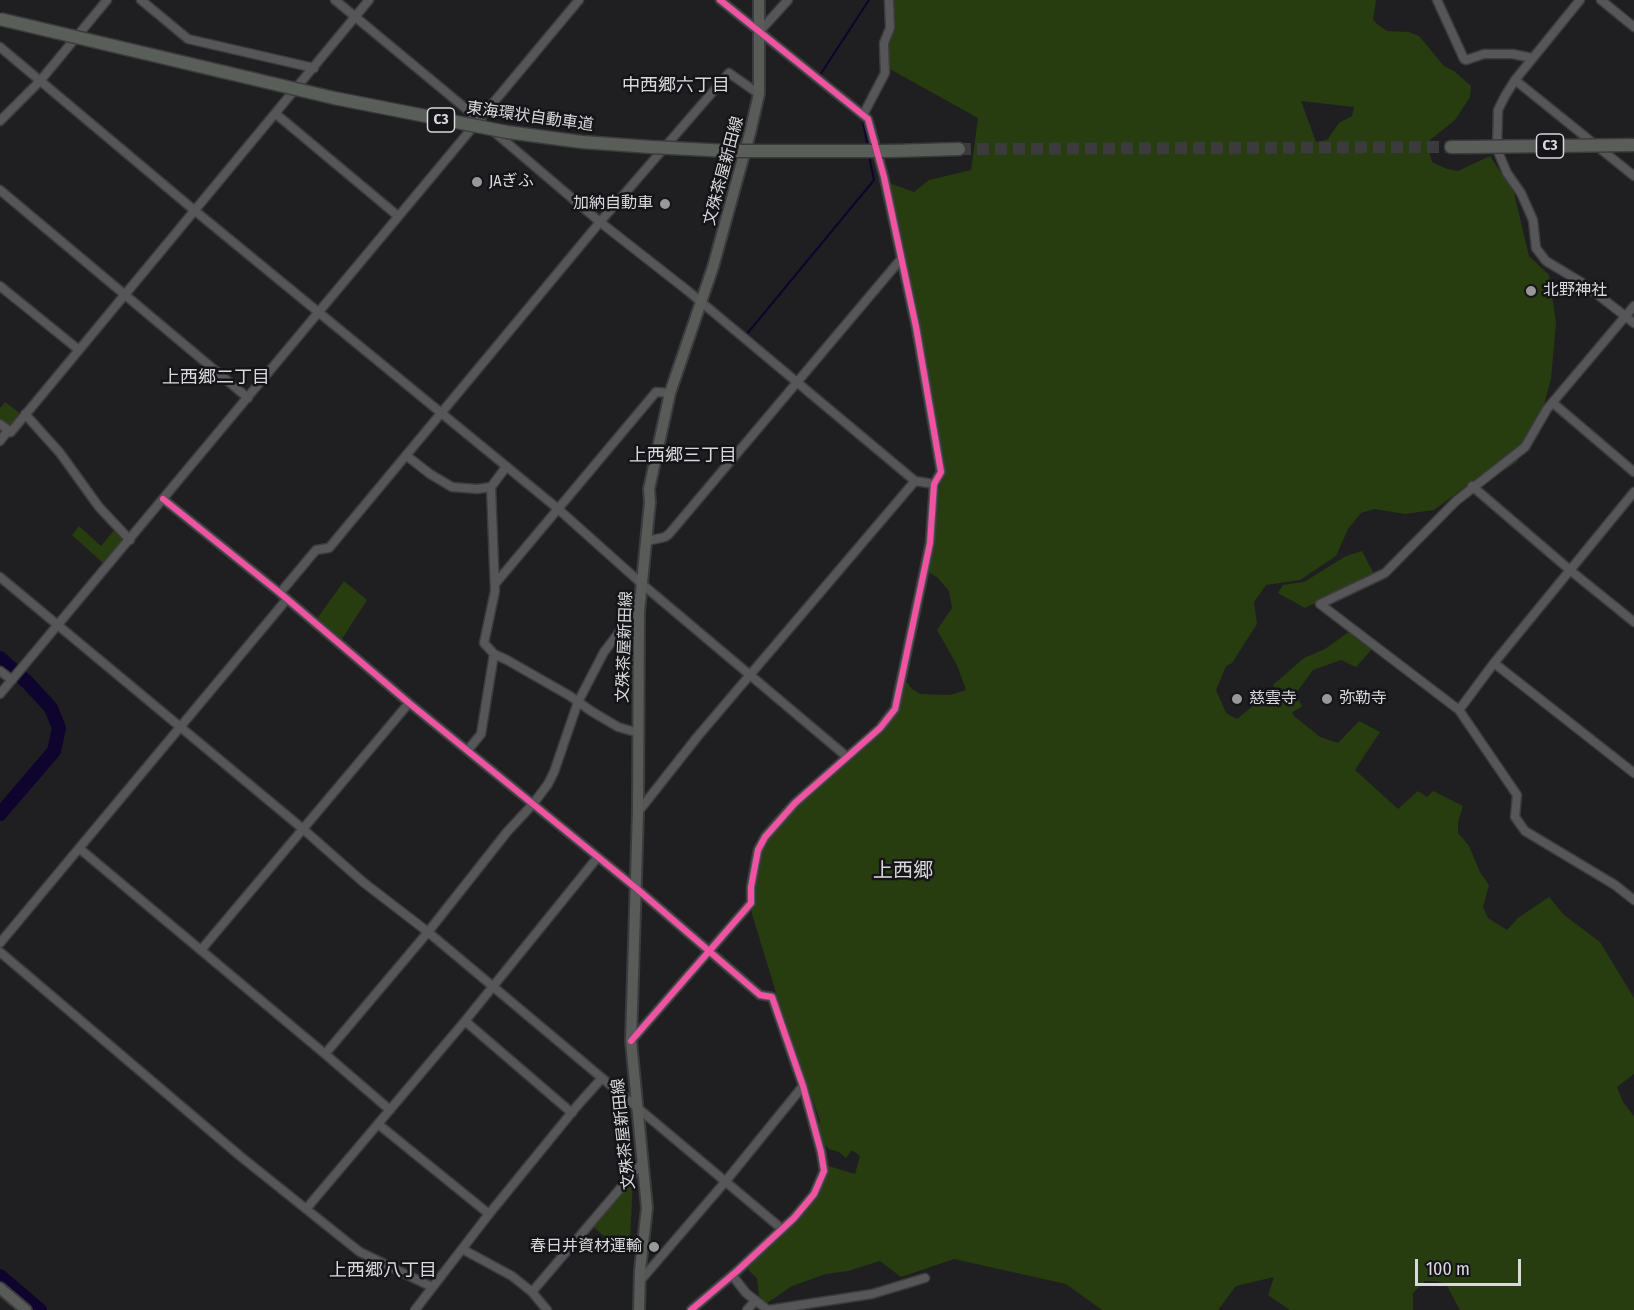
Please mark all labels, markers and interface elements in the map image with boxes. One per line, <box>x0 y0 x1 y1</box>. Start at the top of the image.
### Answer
district label: 中西郷六丁目 <box>622 75 730 97</box>
street label: 東海環状自動車道 <box>465 99 595 135</box>
road number: C3 <box>428 108 454 132</box>
street label: 文殊茶屋新田線 <box>700 114 748 228</box>
road number: C3 <box>1536 134 1564 158</box>
place label: JAぎふ <box>489 172 534 192</box>
marker: JAぎふ <box>470 175 484 189</box>
place label: 加納自動車 <box>573 194 653 214</box>
marker: 加納自動車 <box>658 197 672 211</box>
place label: 北野神社 <box>1543 281 1607 301</box>
marker: 北野神社 <box>1524 284 1538 298</box>
district label: 上西郷二丁目 <box>162 367 270 389</box>
district label: 上西郷三丁目 <box>629 445 737 467</box>
street label: 文殊茶屋新田線 <box>613 591 637 703</box>
place label: 慈雲寺 <box>1249 689 1297 709</box>
place label: 弥勒寺 <box>1339 689 1387 709</box>
marker: 慈雲寺 <box>1230 692 1244 706</box>
marker: 弥勒寺 <box>1320 692 1334 706</box>
district label: 上西郷 <box>873 859 933 883</box>
street label: 文殊茶屋新田線 <box>609 1077 639 1191</box>
place label: 春日井資材運輸 <box>530 1237 642 1257</box>
marker: 春日井資材運輸 <box>647 1240 661 1254</box>
scale bar <box>1418 1247 1524 1285</box>
text: 100 m <box>1426 1258 1470 1280</box>
district label: 上西郷八丁目 <box>329 1260 437 1282</box>

